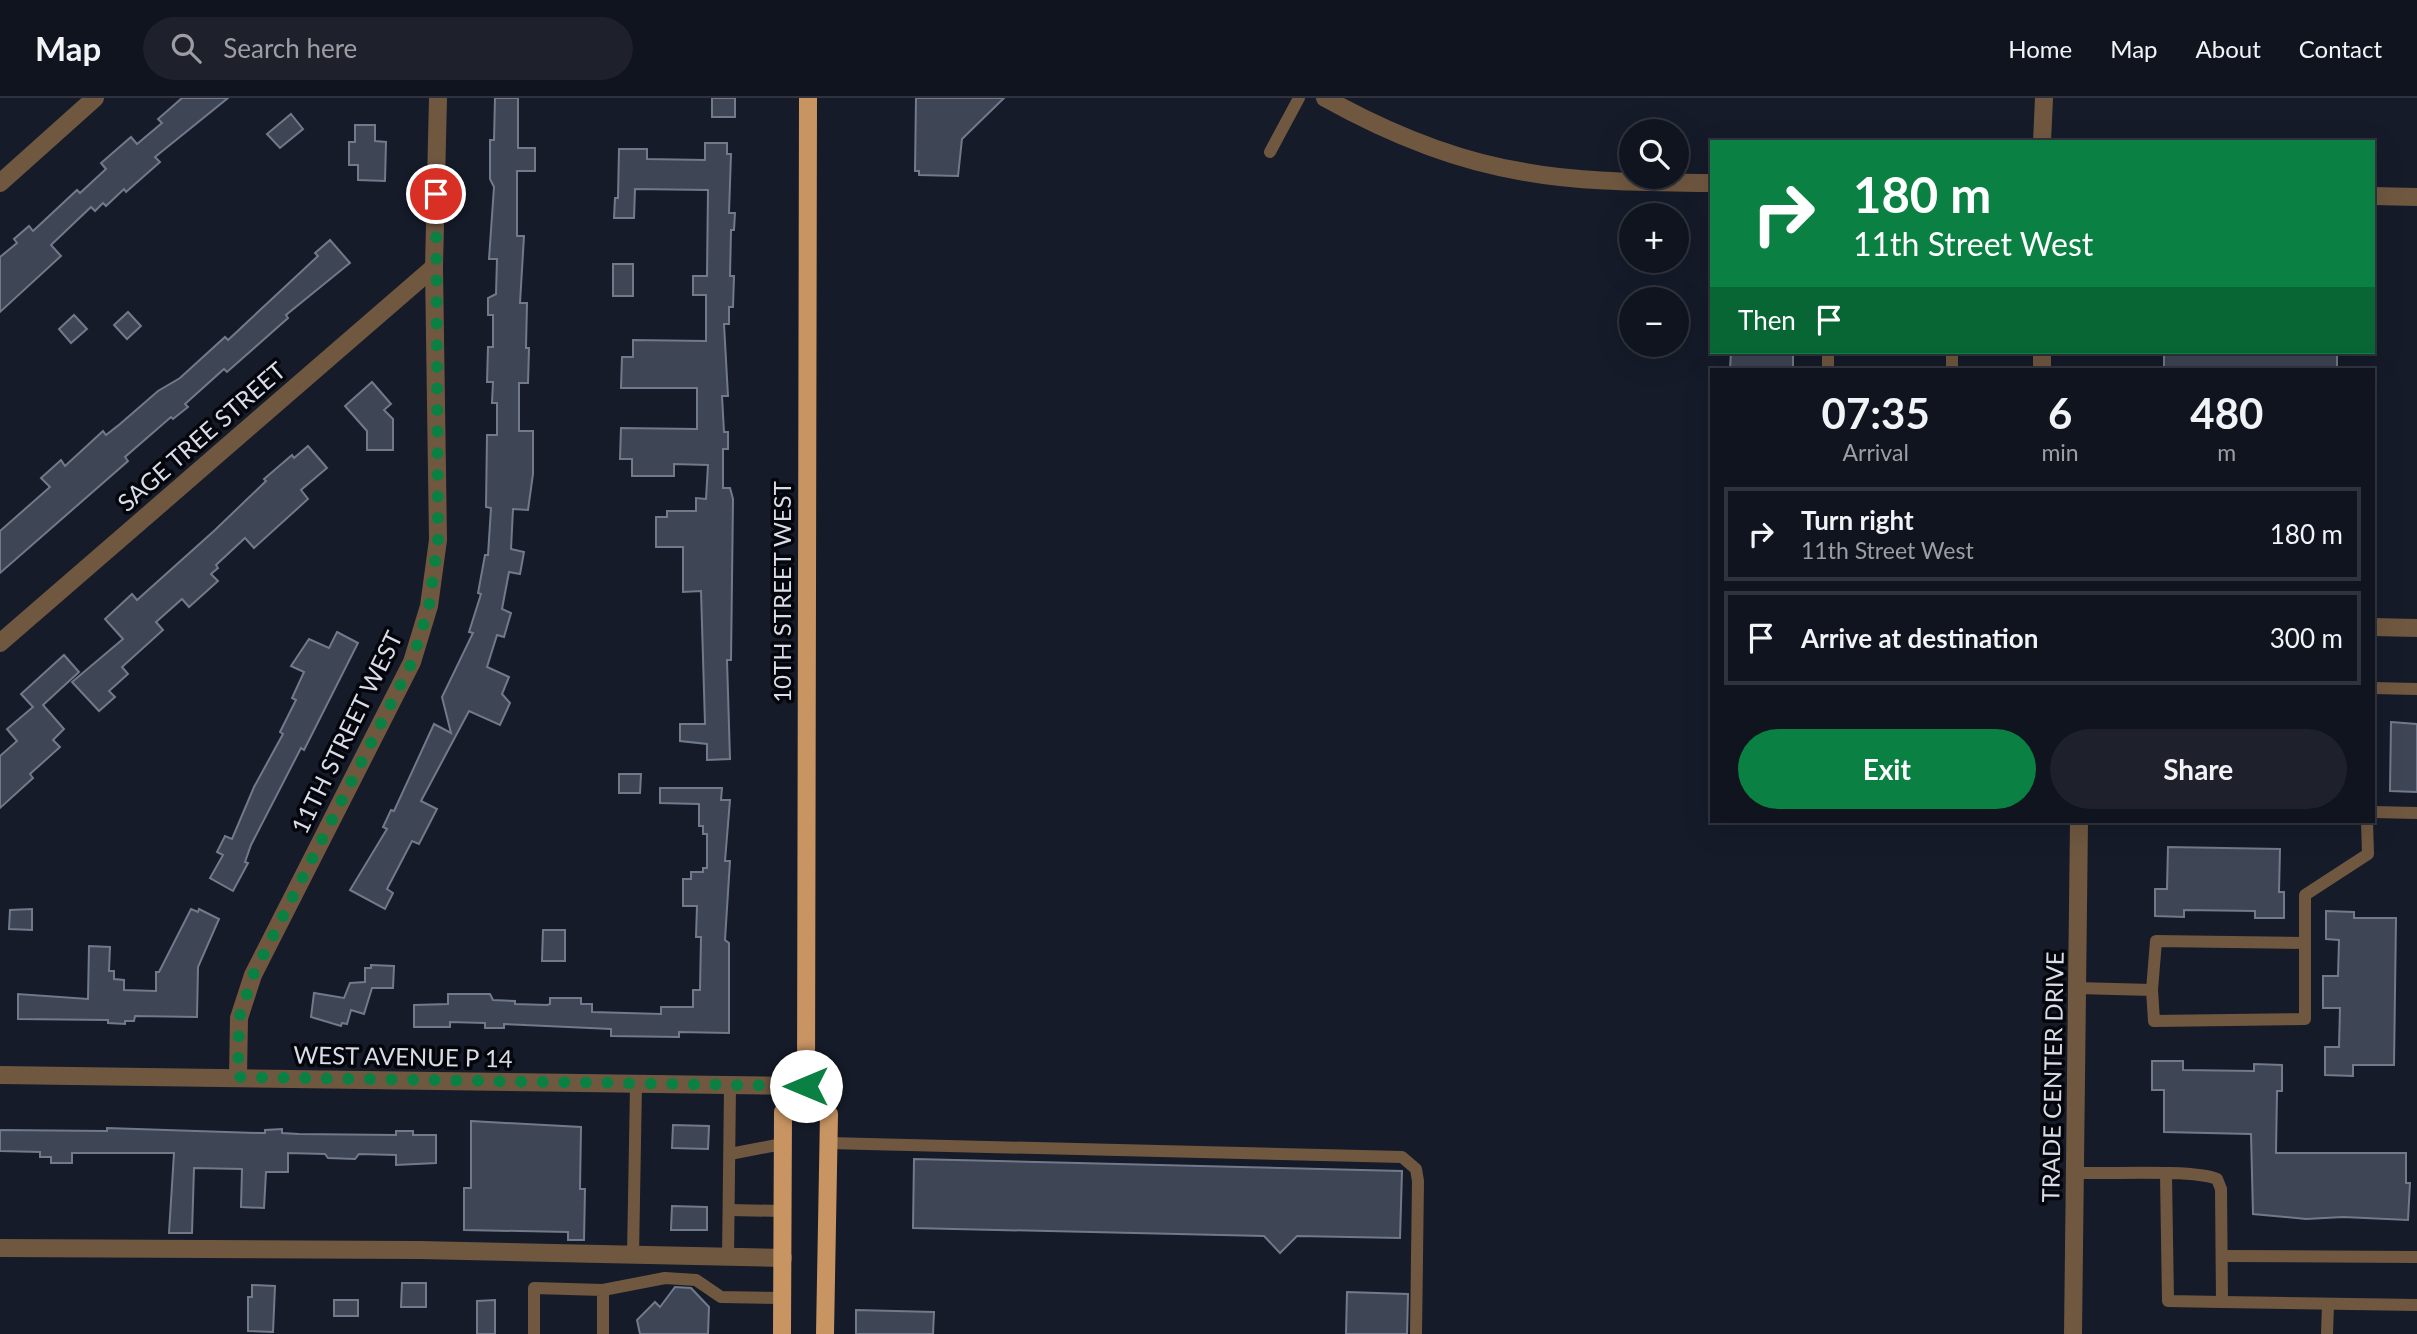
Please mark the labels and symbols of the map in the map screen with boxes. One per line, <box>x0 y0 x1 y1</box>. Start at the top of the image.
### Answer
pin <box>406 164 466 224</box>
street label: SAGE TREE STREET <box>111 355 291 517</box>
street label: 10TH STREET WEST <box>767 481 796 703</box>
street label: 11TH STREET WEST <box>284 626 408 838</box>
street label: TRADE CENTER DRIVE <box>2035 951 2069 1203</box>
street label: WEST AVENUE P 14 <box>293 1040 513 1072</box>
position arrow <box>769 1049 843 1123</box>

